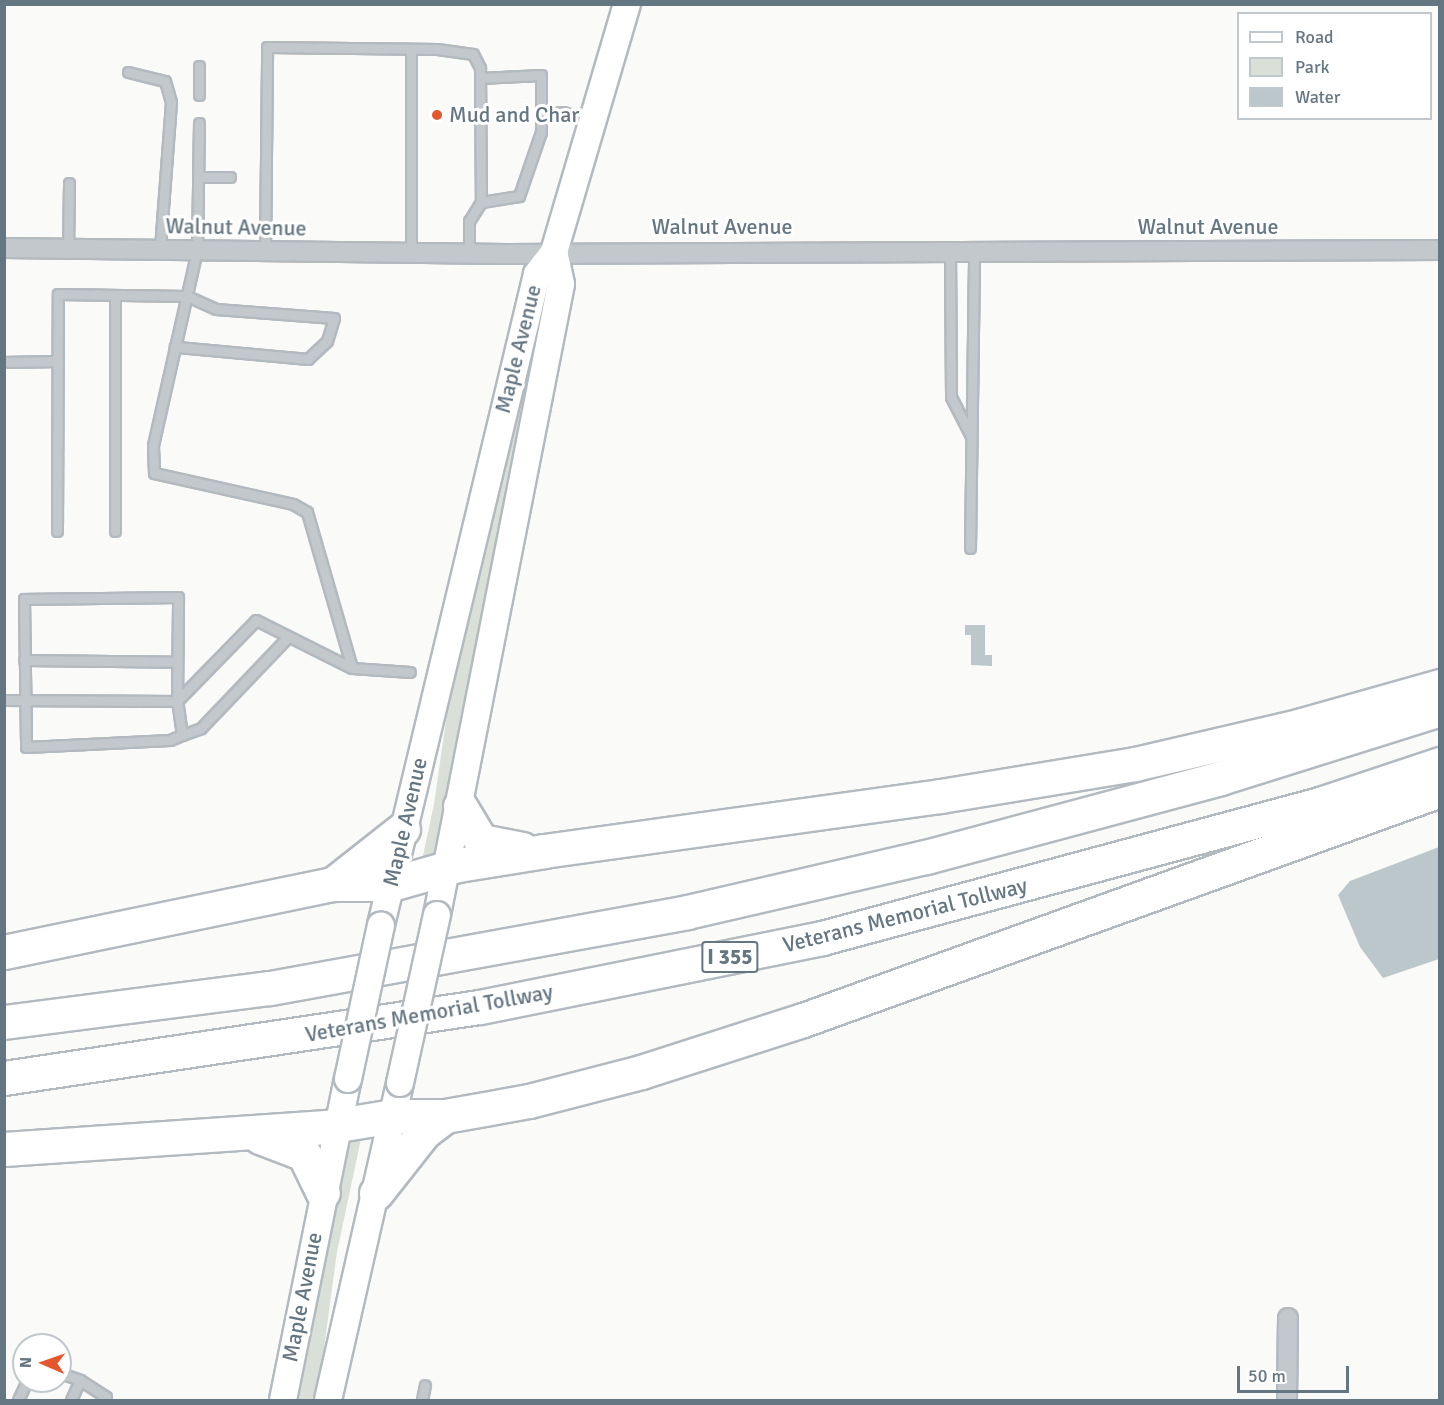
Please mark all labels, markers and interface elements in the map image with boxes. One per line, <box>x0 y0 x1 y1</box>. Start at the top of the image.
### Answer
legend <box>1237 12 1432 120</box>
text: Road <box>1295 26 1334 48</box>
text: Park <box>1295 56 1330 78</box>
text: Water <box>1295 86 1340 108</box>
place label: Mud and Char <box>449 102 579 128</box>
marker: Mud and Char <box>430 108 444 122</box>
street label: Walnut Avenue <box>165 213 307 241</box>
street label: Walnut Avenue <box>652 214 792 240</box>
street label: Walnut Avenue <box>1138 214 1278 240</box>
street label: Maple Avenue <box>489 282 547 416</box>
street label: Maple Avenue <box>377 755 433 889</box>
street label: Veterans Memorial Tollway <box>780 872 1030 958</box>
road number: I 355 <box>700 939 760 975</box>
street label: Veterans Memorial Tollway <box>303 978 555 1048</box>
street label: Maple Avenue <box>276 1230 328 1364</box>
north arrow <box>12 1333 72 1393</box>
scale bar <box>1240 1354 1352 1392</box>
text: N <box>16 1357 36 1368</box>
text: 50 m <box>1248 1365 1286 1387</box>

